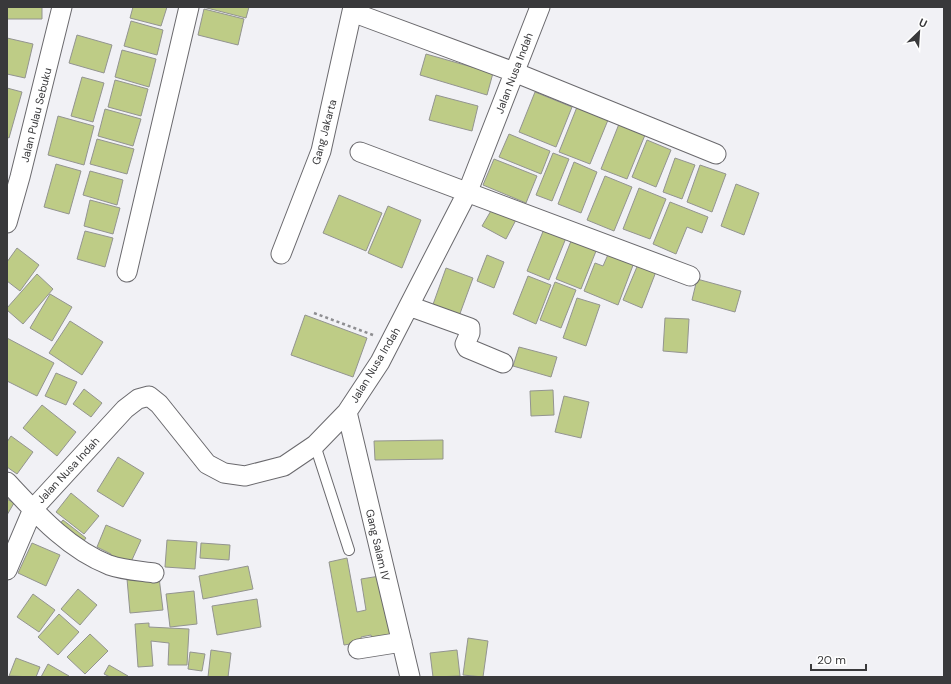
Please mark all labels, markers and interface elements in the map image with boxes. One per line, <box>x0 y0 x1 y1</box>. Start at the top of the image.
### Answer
north arrow <box>899 12 939 52</box>
text: U <box>917 15 930 31</box>
street label: Jalan Nusa Indah <box>492 31 536 115</box>
street label: Jalan Pulau Sebuku <box>17 66 55 164</box>
street label: Gang Jakarta <box>309 98 339 166</box>
street label: Jalan Nusa Indah <box>347 325 403 405</box>
street label: Jalan Nusa Indah <box>34 434 102 506</box>
street label: Gang Salam IV <box>363 508 393 583</box>
scale bar <box>811 646 866 672</box>
text: 20 m <box>817 652 846 668</box>

